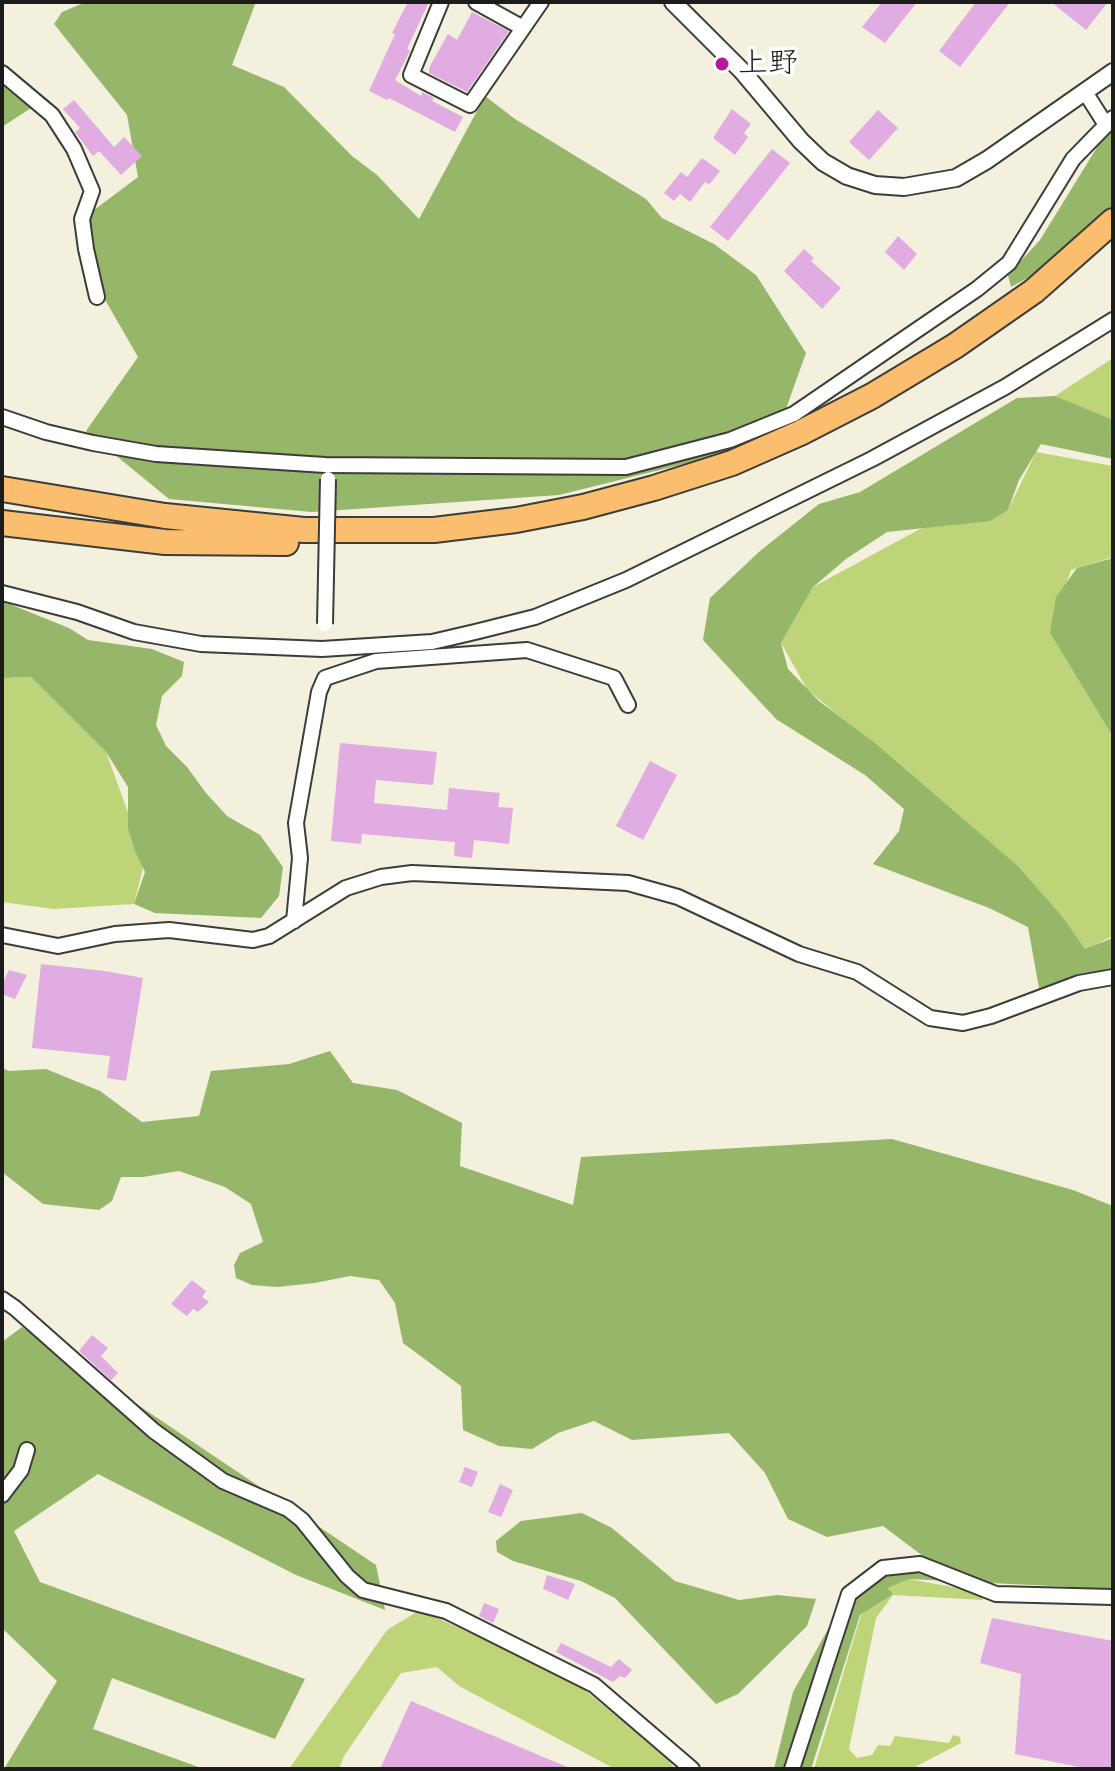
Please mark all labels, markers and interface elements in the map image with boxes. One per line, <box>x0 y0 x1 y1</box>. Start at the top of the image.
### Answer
place label: 上野 <box>738 46 798 82</box>
marker: 上野 <box>713 55 731 73</box>

